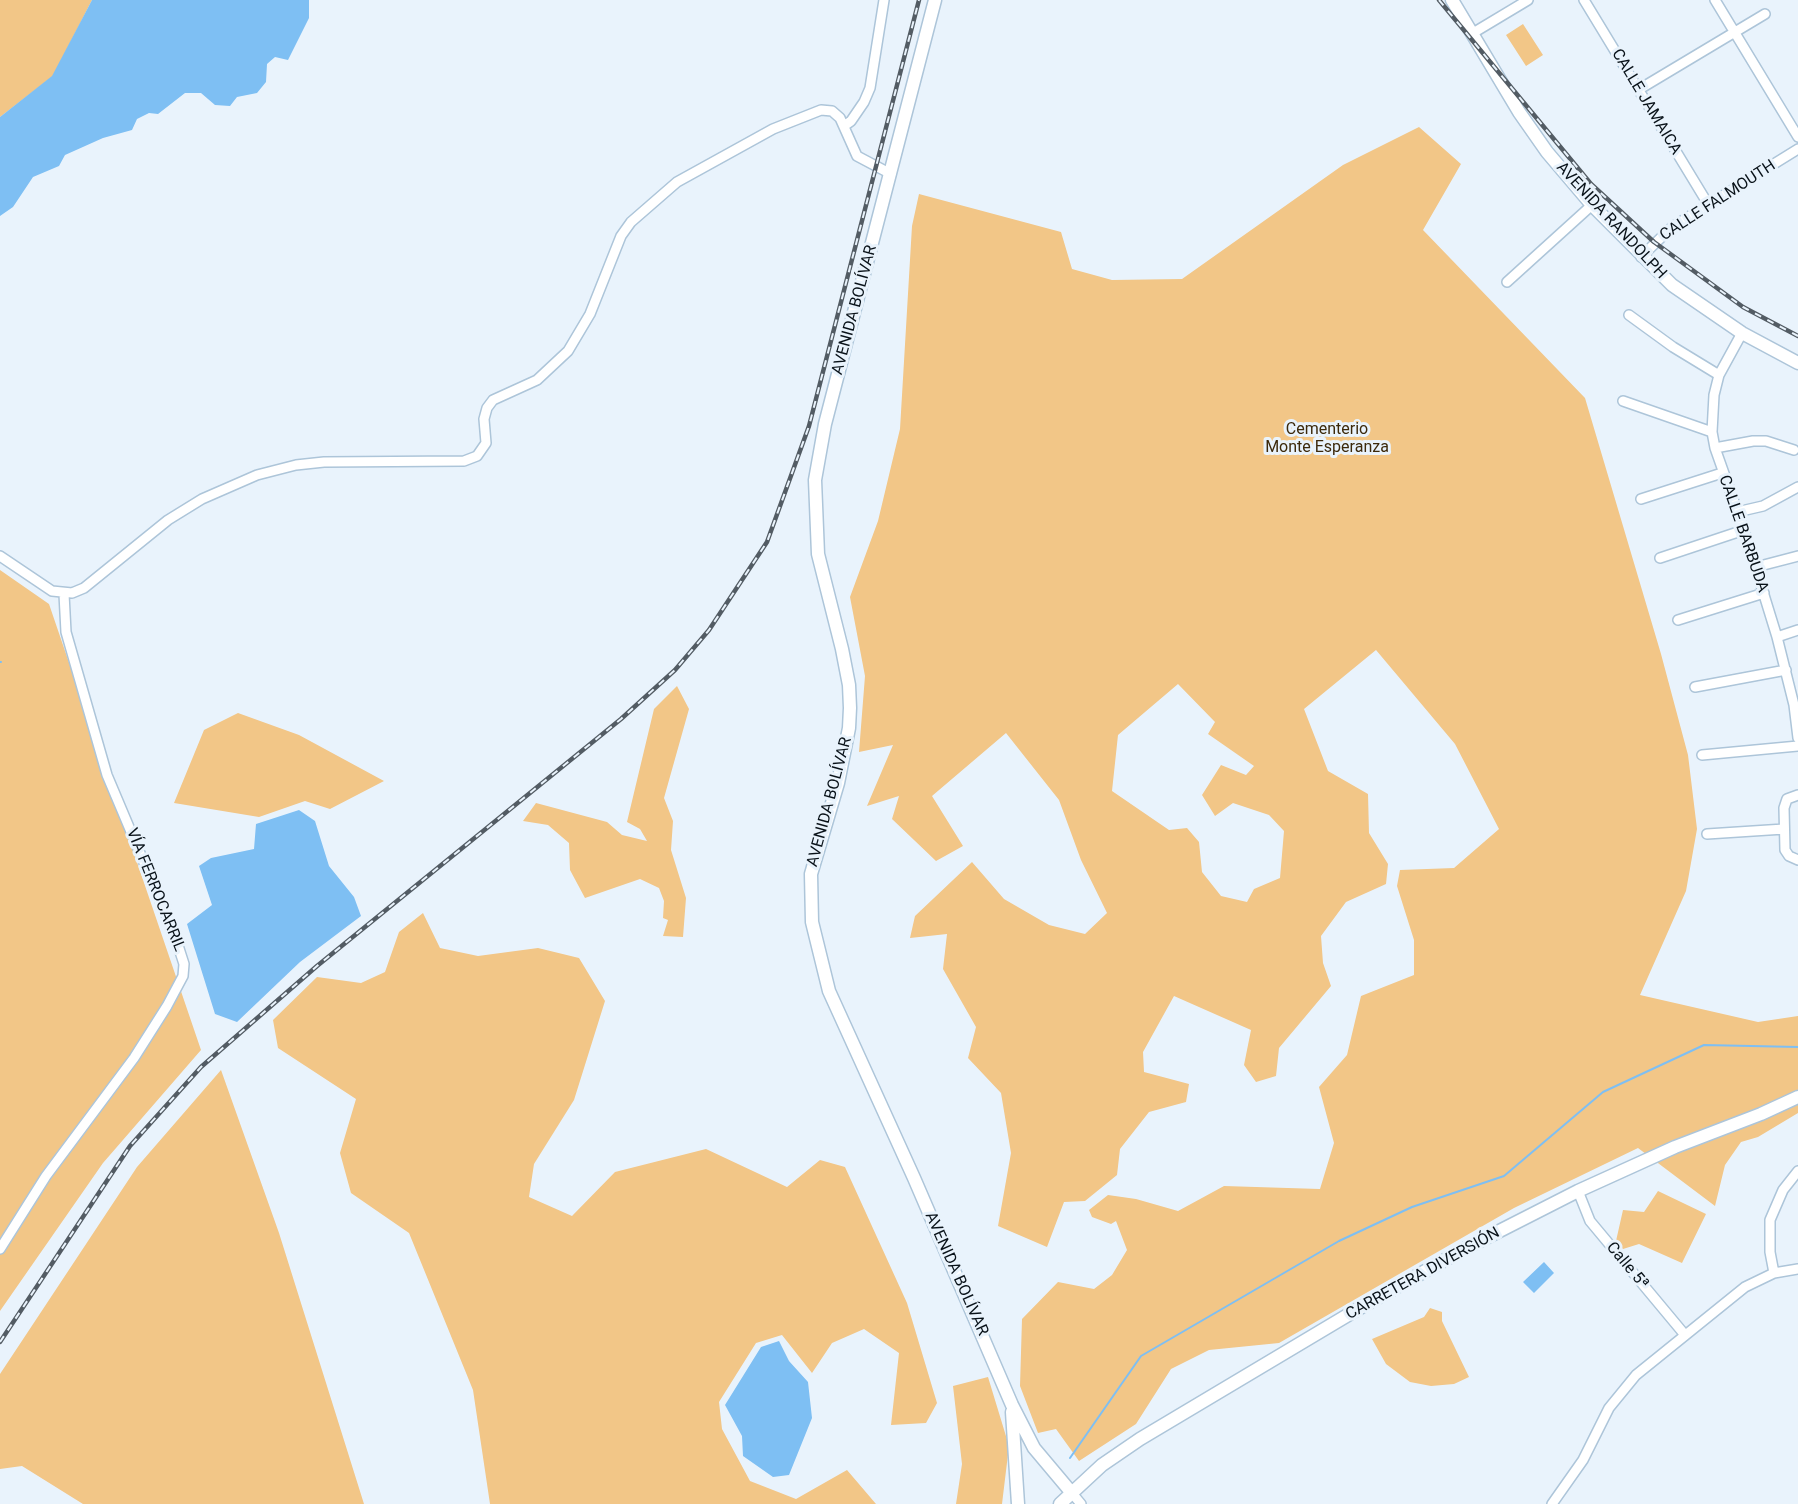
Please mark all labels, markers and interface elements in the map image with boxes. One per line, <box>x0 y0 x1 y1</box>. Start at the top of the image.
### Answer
street label: CALLE JAMAICA <box>1607 46 1685 158</box>
street label: CALLE FALMOUTH <box>1657 156 1779 246</box>
street label: AVENIDA RANDOLPH <box>1552 159 1670 283</box>
street label: AVENIDA BOLÍVAR <box>828 243 882 377</box>
park label: Cementerio Monte Esperanza <box>1265 420 1389 458</box>
street label: CALLE BARBUDA <box>1714 473 1772 595</box>
street label: AVENIDA BOLÍVAR <box>803 735 857 869</box>
street label: VÍA FERROCARRIL <box>122 826 188 954</box>
street label: AVENIDA BOLÍVAR <box>920 1209 992 1339</box>
street label: CARRETERA DIVERSIÓN <box>1343 1224 1503 1324</box>
street label: Calle 5ª <box>1602 1239 1652 1293</box>

